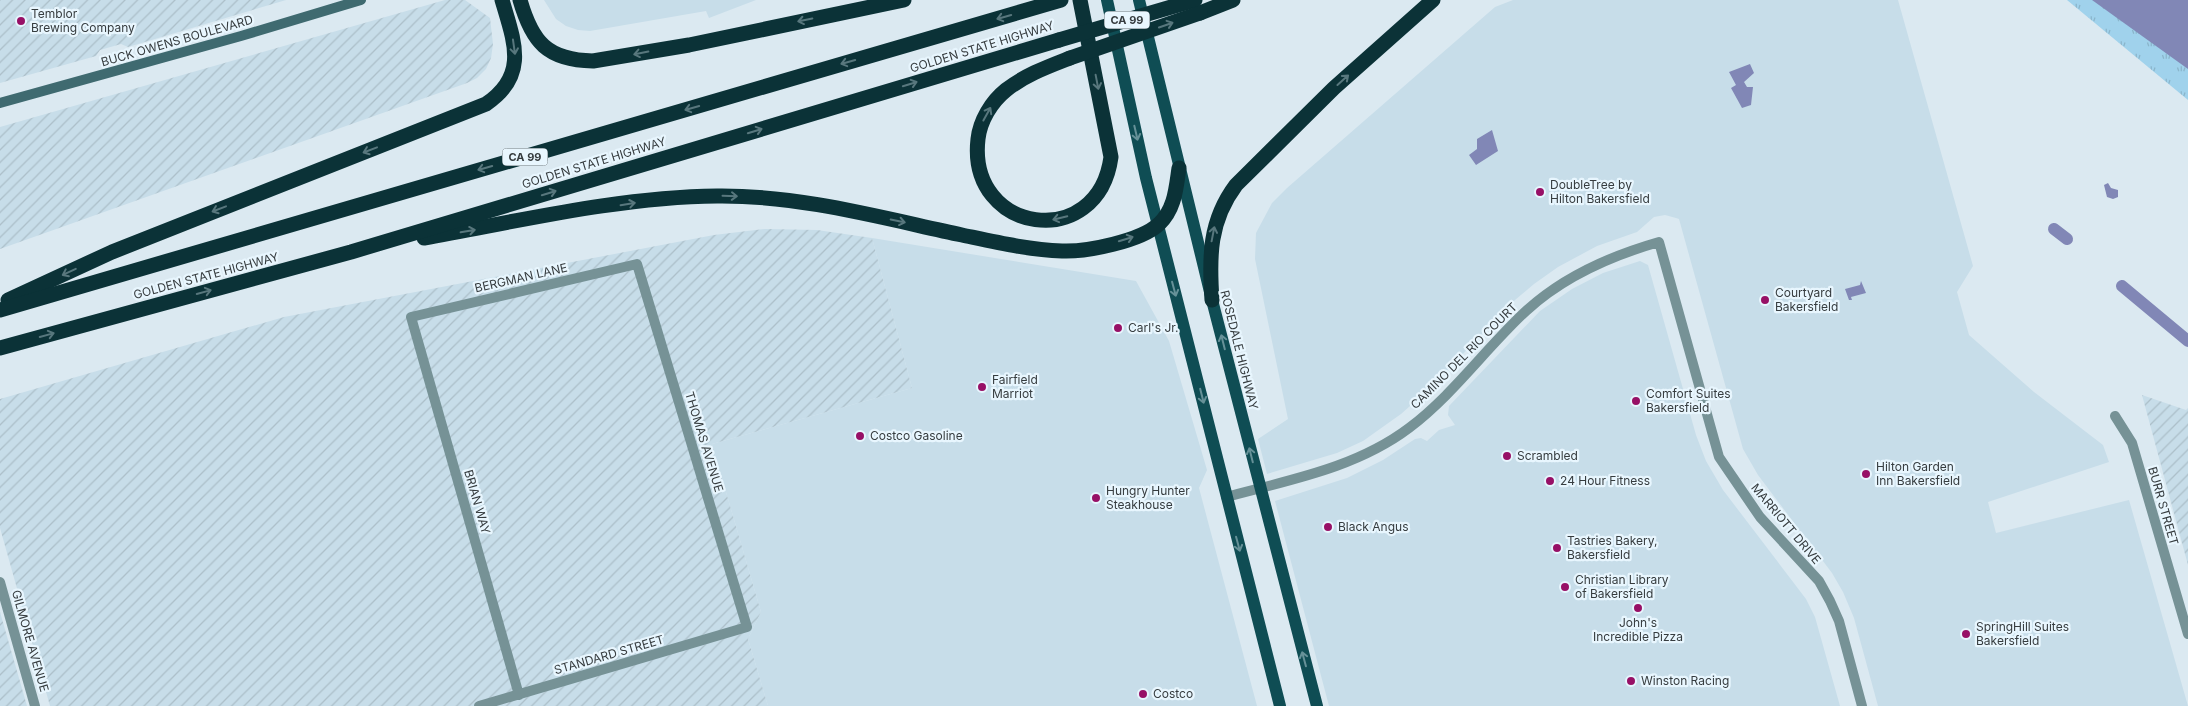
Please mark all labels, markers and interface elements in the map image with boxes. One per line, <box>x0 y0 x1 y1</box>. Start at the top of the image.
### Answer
place label: Temblor Brewing Company <box>31 6 135 35</box>
street label: BUCK OWENS BOULEVARD <box>99 12 255 69</box>
one-way arrow <box>996 12 1012 22</box>
road number: CA 99 <box>1104 12 1150 28</box>
marker: Temblor Brewing Company <box>15 15 27 27</box>
one-way arrow <box>798 16 814 26</box>
street label: GOLDEN STATE HIGHWAY <box>908 17 1056 76</box>
one-way arrow <box>1158 19 1174 29</box>
one-way arrow <box>510 39 520 55</box>
one-way arrow <box>633 49 649 59</box>
one-way arrow <box>840 58 856 68</box>
one-way arrow <box>1092 74 1102 90</box>
one-way arrow <box>1337 74 1350 86</box>
one-way arrow <box>902 79 918 89</box>
one-way arrow <box>684 103 700 113</box>
one-way arrow <box>982 107 992 122</box>
one-way arrow <box>1132 125 1141 141</box>
one-way arrow <box>746 126 762 136</box>
street label: GOLDEN STATE HIGHWAY <box>520 133 668 192</box>
one-way arrow <box>363 146 378 155</box>
road number: CA 99 <box>502 148 548 166</box>
one-way arrow <box>478 164 494 174</box>
place label: DoubleTree by Hilton Bakersfield <box>1550 177 1650 206</box>
marker: DoubleTree by Hilton Bakersfield <box>1534 186 1546 198</box>
one-way arrow <box>540 187 556 197</box>
one-way arrow <box>722 192 738 201</box>
one-way arrow <box>620 198 636 208</box>
one-way arrow <box>212 205 227 215</box>
one-way arrow <box>1052 214 1068 223</box>
one-way arrow <box>889 217 905 227</box>
one-way arrow <box>459 225 475 235</box>
one-way arrow <box>1209 226 1218 242</box>
one-way arrow <box>1117 233 1133 243</box>
street label: GOLDEN STATE HIGHWAY <box>132 249 280 302</box>
street label: BERGMAN LANE <box>473 260 569 295</box>
one-way arrow <box>62 267 77 277</box>
one-way arrow <box>1170 281 1179 297</box>
place label: Courtyard Bakersfield <box>1775 285 1838 314</box>
one-way arrow <box>195 287 211 297</box>
street label: ROSEDALE HIGHWAY <box>1217 289 1262 411</box>
marker: Courtyard Bakersfield <box>1759 294 1771 306</box>
street label: CAMINO DEL RIO COURT <box>1407 299 1520 412</box>
place label: Carl's Jr. <box>1128 320 1179 335</box>
marker: Carl's Jr. <box>1112 322 1124 334</box>
one-way arrow <box>39 330 55 340</box>
one-way arrow <box>1218 334 1227 350</box>
place label: Fairfield Marriot <box>992 372 1038 401</box>
marker: Fairfield Marriot <box>976 381 988 393</box>
place label: Comfort Suites Bakersfield <box>1646 386 1731 415</box>
one-way arrow <box>1197 387 1207 403</box>
street label: THOMAS AVENUE <box>682 390 727 494</box>
marker: Comfort Suites Bakersfield <box>1630 395 1642 407</box>
place label: Costco Gasoline <box>870 428 963 443</box>
marker: Costco Gasoline <box>854 430 866 442</box>
one-way arrow <box>1246 448 1256 464</box>
place label: Scrambled <box>1517 448 1578 463</box>
marker: Scrambled <box>1501 450 1513 462</box>
place label: Hilton Garden Inn Bakersfield <box>1876 459 1960 488</box>
street label: BURR STREET <box>2145 465 2182 547</box>
street label: BRIAN WAY <box>461 468 494 536</box>
marker: Hilton Garden Inn Bakersfield <box>1860 468 1872 480</box>
place label: 24 Hour Fitness <box>1560 473 1650 488</box>
marker: 24 Hour Fitness <box>1544 475 1556 487</box>
street label: MARRIOTT DRIVE <box>1748 480 1824 567</box>
place label: Hungry Hunter Steakhouse <box>1106 483 1190 512</box>
marker: Hungry Hunter Steakhouse <box>1090 492 1102 504</box>
place label: Black Angus <box>1338 519 1408 534</box>
marker: Black Angus <box>1322 521 1334 533</box>
place label: Tastries Bakery, Bakersfield <box>1567 533 1657 562</box>
one-way arrow <box>1234 535 1243 551</box>
marker: Tastries Bakery, Bakersfield <box>1551 542 1563 554</box>
place label: Christian Library of Bakersfield <box>1575 572 1669 601</box>
marker: Christian Library of Bakersfield <box>1559 581 1571 593</box>
street label: GILMORE AVENUE <box>9 588 52 694</box>
marker: John's Incredible Pizza <box>1632 602 1644 614</box>
place label: John's Incredible Pizza <box>1593 615 1683 644</box>
place label: SpringHill Suites Bakersfield <box>1976 619 2069 648</box>
marker: SpringHill Suites Bakersfield <box>1960 628 1972 640</box>
street label: STANDARD STREET <box>552 632 666 677</box>
one-way arrow <box>1299 651 1308 667</box>
place label: Winston Racing <box>1641 673 1729 688</box>
marker: Winston Racing <box>1625 675 1637 687</box>
place label: Costco <box>1153 686 1193 701</box>
marker: Costco <box>1137 688 1149 700</box>

